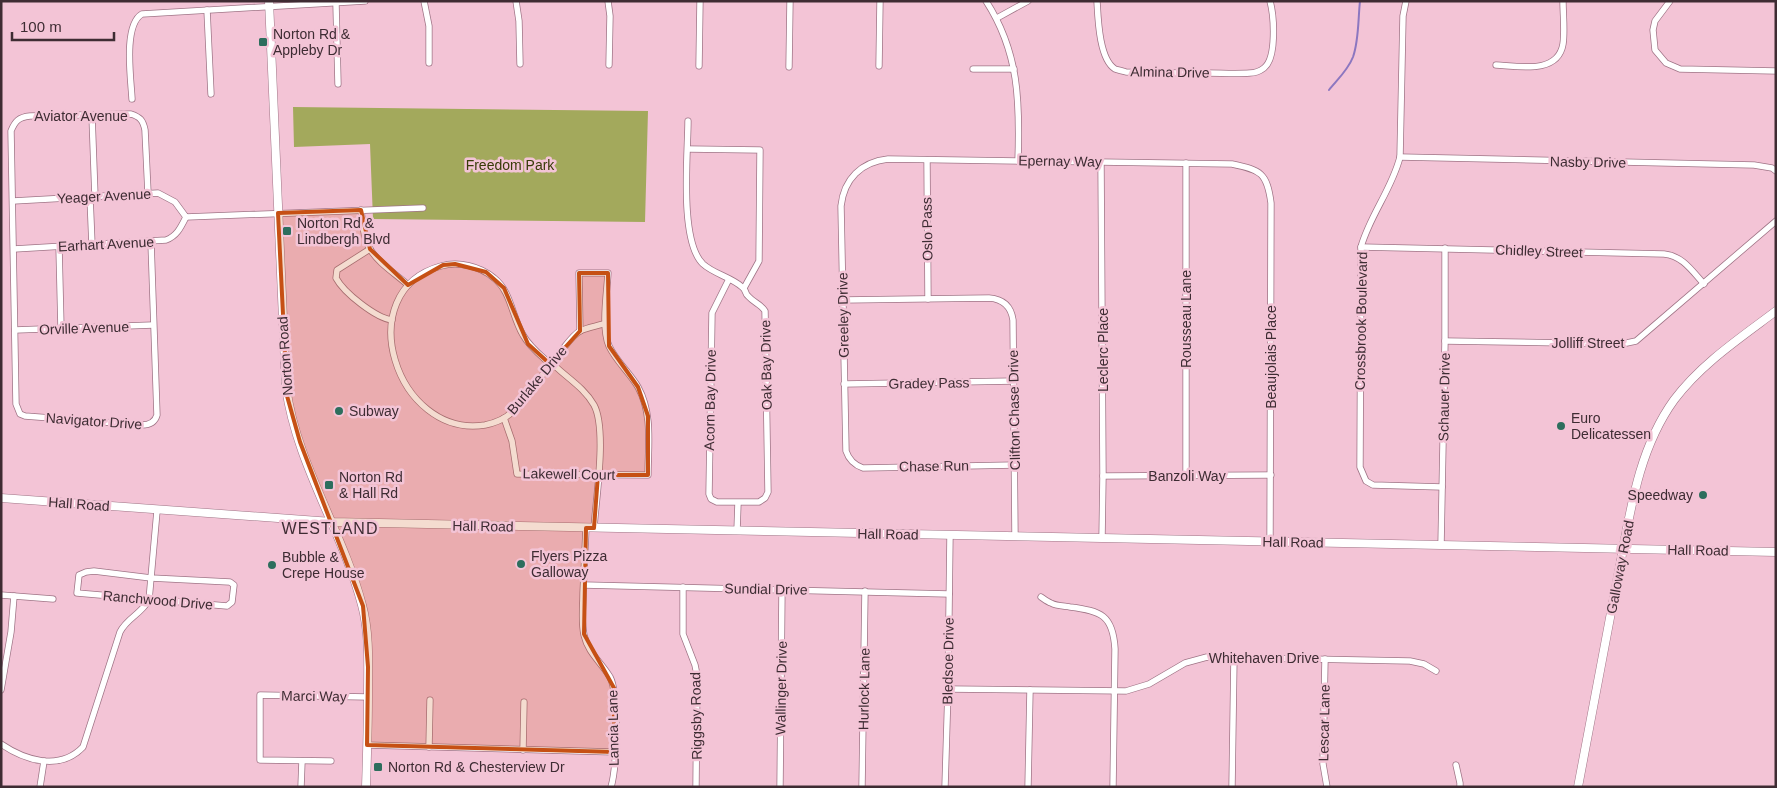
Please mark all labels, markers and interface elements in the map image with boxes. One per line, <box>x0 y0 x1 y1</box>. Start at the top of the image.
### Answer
scale bar <box>12 10 115 42</box>
text: 100 m <box>20 18 62 35</box>
place label: Norton Rd & Appleby Dr <box>273 26 351 58</box>
marker: Norton Rd & Appleby Dr <box>257 36 269 48</box>
street label: Almina Drive <box>1130 63 1210 81</box>
street label: Aviator Avenue <box>34 108 128 124</box>
street label: Epernay Way <box>1018 152 1102 170</box>
street label: Nasby Drive <box>1550 153 1626 171</box>
park label: Freedom Park <box>466 157 555 173</box>
street label: Yeager Avenue <box>57 186 152 206</box>
street label: Oslo Pass <box>918 197 936 261</box>
place label: Norton Rd & Lindbergh Blvd <box>297 215 390 247</box>
marker: Norton Rd & Lindbergh Blvd <box>281 225 293 237</box>
street label: Earhart Avenue <box>58 233 155 255</box>
street label: Chidley Street <box>1495 241 1583 261</box>
street label: Crossbrook Boulevard <box>1352 252 1370 390</box>
street label: Rousseau Lane <box>1178 270 1194 368</box>
street label: Greeley Drive <box>834 272 852 358</box>
street label: Beaujolais Place <box>1263 305 1279 409</box>
street label: Leclerc Place <box>1095 308 1111 392</box>
street label: Norton Road <box>274 316 296 396</box>
street label: Orville Avenue <box>39 318 129 338</box>
street label: Oak Bay Drive <box>757 320 775 410</box>
street label: Jolliff Street <box>1552 335 1625 351</box>
street label: Burlake Drive <box>504 343 570 417</box>
street label: Acorn Bay Drive <box>701 349 719 451</box>
street label: Clifton Chase Drive <box>1005 349 1023 470</box>
street label: Schauer Drive <box>1435 352 1453 441</box>
street label: Gradey Pass <box>888 374 970 392</box>
place label: Subway <box>349 403 399 419</box>
marker: Subway <box>333 405 345 417</box>
street label: Navigator Drive <box>45 410 143 432</box>
place label: Euro Delicatessen <box>1571 410 1651 442</box>
marker: Euro Delicatessen <box>1555 420 1567 432</box>
street label: Chase Run <box>899 457 969 475</box>
street label: Lakewell Court <box>523 465 616 483</box>
street label: Banzoli Way <box>1148 468 1226 484</box>
place label: Norton Rd & Hall Rd <box>339 469 403 501</box>
marker: Norton Rd & Hall Rd <box>323 479 335 491</box>
place label: Speedway <box>1628 487 1693 503</box>
marker: Speedway <box>1697 489 1709 501</box>
street label: Hall Road <box>48 494 110 514</box>
street label: Hall Road <box>452 517 514 535</box>
street label: Galloway Road <box>1603 519 1637 615</box>
district label: WESTLAND <box>282 520 378 537</box>
street label: Hall Road <box>857 525 919 543</box>
street label: Hall Road <box>1262 533 1324 551</box>
street label: Hall Road <box>1667 541 1729 559</box>
place label: Flyers Pizza Galloway <box>531 548 607 580</box>
place label: Bubble & Crepe House <box>282 549 365 581</box>
marker: Flyers Pizza Galloway <box>515 558 527 570</box>
marker: Bubble & Crepe House <box>266 559 278 571</box>
street label: Sundial Drive <box>724 580 808 598</box>
street label: Ranchwood Drive <box>102 587 214 613</box>
street label: Bledsoe Drive <box>939 617 957 705</box>
street label: Wallinger Drive <box>772 640 790 735</box>
street label: Hurlock Lane <box>855 647 873 730</box>
street label: Whitehaven Drive <box>1209 650 1319 666</box>
street label: Riggsby Road <box>687 672 705 760</box>
street label: Lescar Lane <box>1315 684 1333 762</box>
street label: Marci Way <box>281 687 347 705</box>
street label: Lancia Lane <box>604 690 622 766</box>
place label: Norton Rd & Chesterview Dr <box>388 759 565 775</box>
marker: Norton Rd & Chesterview Dr <box>372 761 384 773</box>

